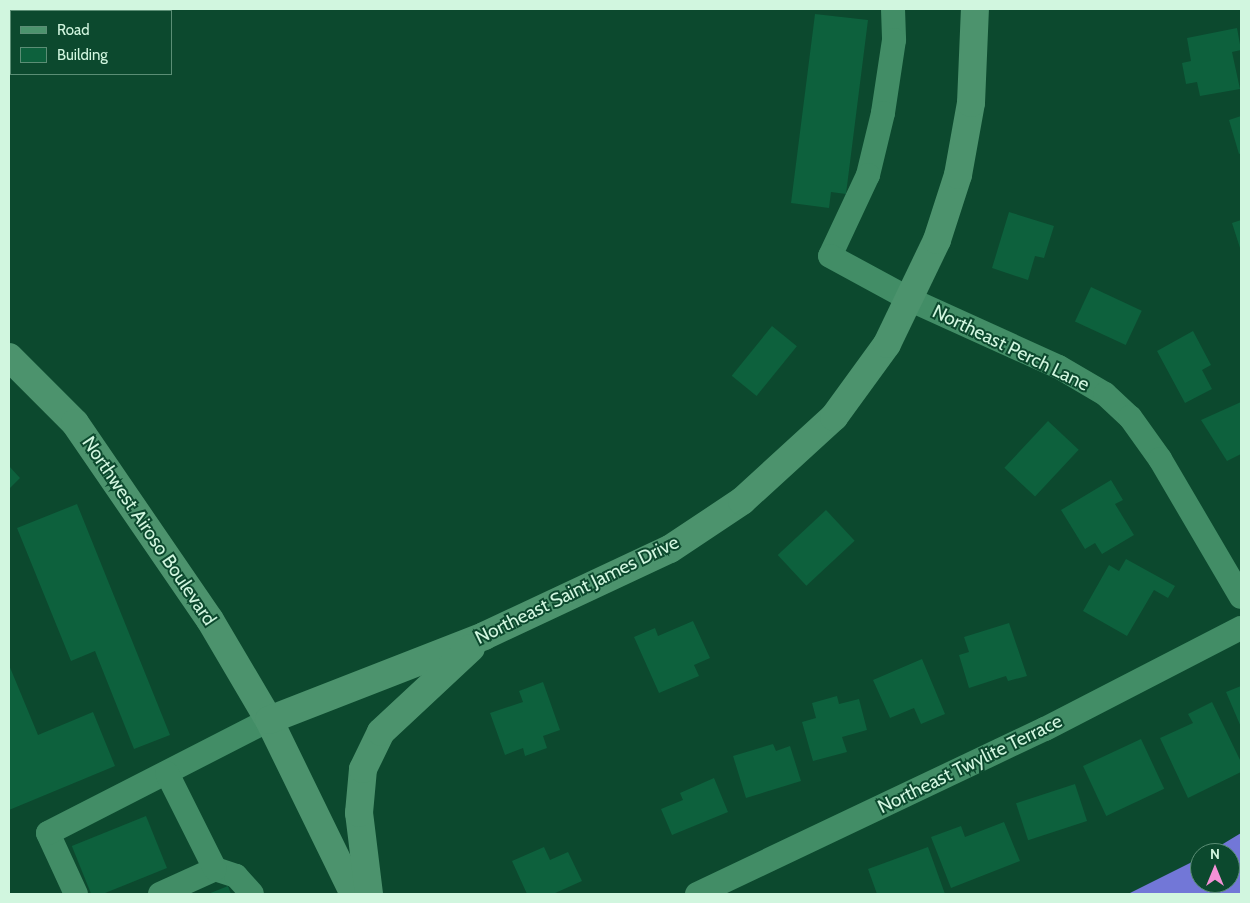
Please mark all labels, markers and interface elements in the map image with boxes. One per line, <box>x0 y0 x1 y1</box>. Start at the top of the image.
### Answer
legend <box>10 10 172 75</box>
text: Road <box>57 21 90 39</box>
text: Building <box>57 46 108 64</box>
street label: Northeast Perch Lane <box>929 300 1093 396</box>
street label: Northwest Airoso Boulevard <box>77 432 221 630</box>
street label: Northeast Saint James Drive <box>471 531 683 649</box>
street label: Northeast Twylite Terrace <box>874 709 1066 819</box>
north arrow <box>1190 843 1240 893</box>
text: N <box>1210 845 1220 863</box>

